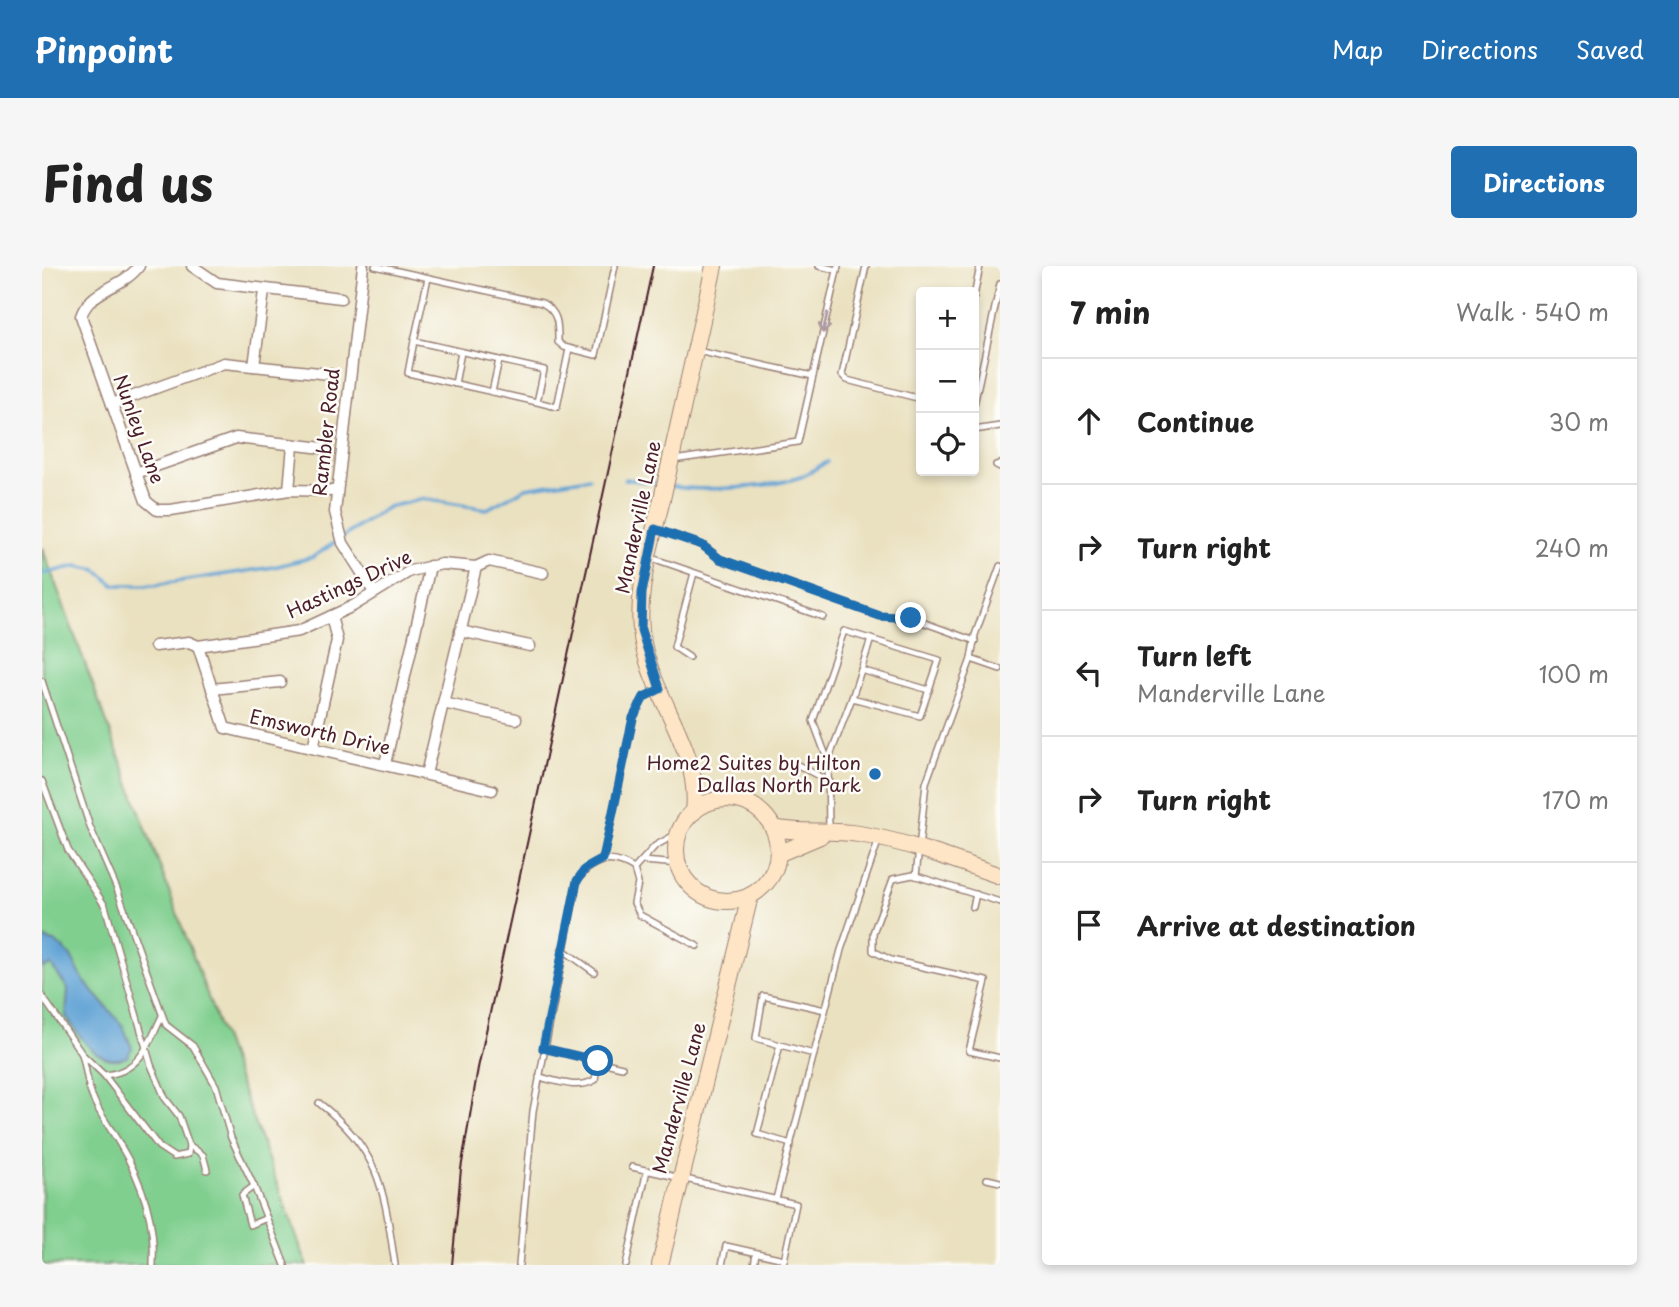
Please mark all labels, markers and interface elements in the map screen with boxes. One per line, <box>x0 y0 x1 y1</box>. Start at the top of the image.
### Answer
text: Pinpoint <box>35 24 173 74</box>
text: Map <box>1332 31 1383 67</box>
text: Directions <box>1421 31 1538 67</box>
text: Saved <box>1576 31 1644 67</box>
text: Find us <box>42 145 213 219</box>
button: Directions <box>1451 146 1637 218</box>
map controls <box>916 287 979 476</box>
button: + <box>916 287 979 350</box>
text: 7 min <box>1070 289 1151 334</box>
text: Walk · 540 m <box>1456 294 1609 329</box>
one-way arrow <box>818 311 832 334</box>
button: − <box>916 350 979 413</box>
street label: Rambler Road <box>304 366 346 497</box>
street label: Nunley Lane <box>107 370 173 487</box>
icon: ahead <box>1070 402 1108 440</box>
text: Continue <box>1137 402 1254 441</box>
text: 30 m <box>1548 404 1609 439</box>
button: locate <box>916 413 979 476</box>
street label: Manderville Lane <box>607 438 667 596</box>
icon: right <box>1070 528 1108 566</box>
text: Turn right <box>1137 528 1271 567</box>
text: 240 m <box>1535 530 1609 565</box>
street label: Hastings Drive <box>281 542 416 624</box>
route end <box>895 602 926 633</box>
text: Turn left <box>1137 636 1252 675</box>
icon: left <box>1070 654 1108 692</box>
text: 100 m <box>1539 656 1609 691</box>
text: Manderville Lane <box>1137 675 1326 710</box>
street label: Emsworth Drive <box>247 701 393 761</box>
place label: Home2 Suites by Hilton Dallas North Park <box>647 748 861 798</box>
marker: Home2 Suites by Hilton Dallas North Park <box>867 766 883 782</box>
icon: right <box>1070 780 1108 818</box>
text: Turn right <box>1137 780 1271 819</box>
text: 170 m <box>1542 782 1609 817</box>
icon: arrive <box>1070 906 1108 944</box>
text: Arrive at destination <box>1137 906 1416 945</box>
street label: Manderville Lane <box>644 1019 712 1177</box>
route start <box>582 1045 613 1076</box>

